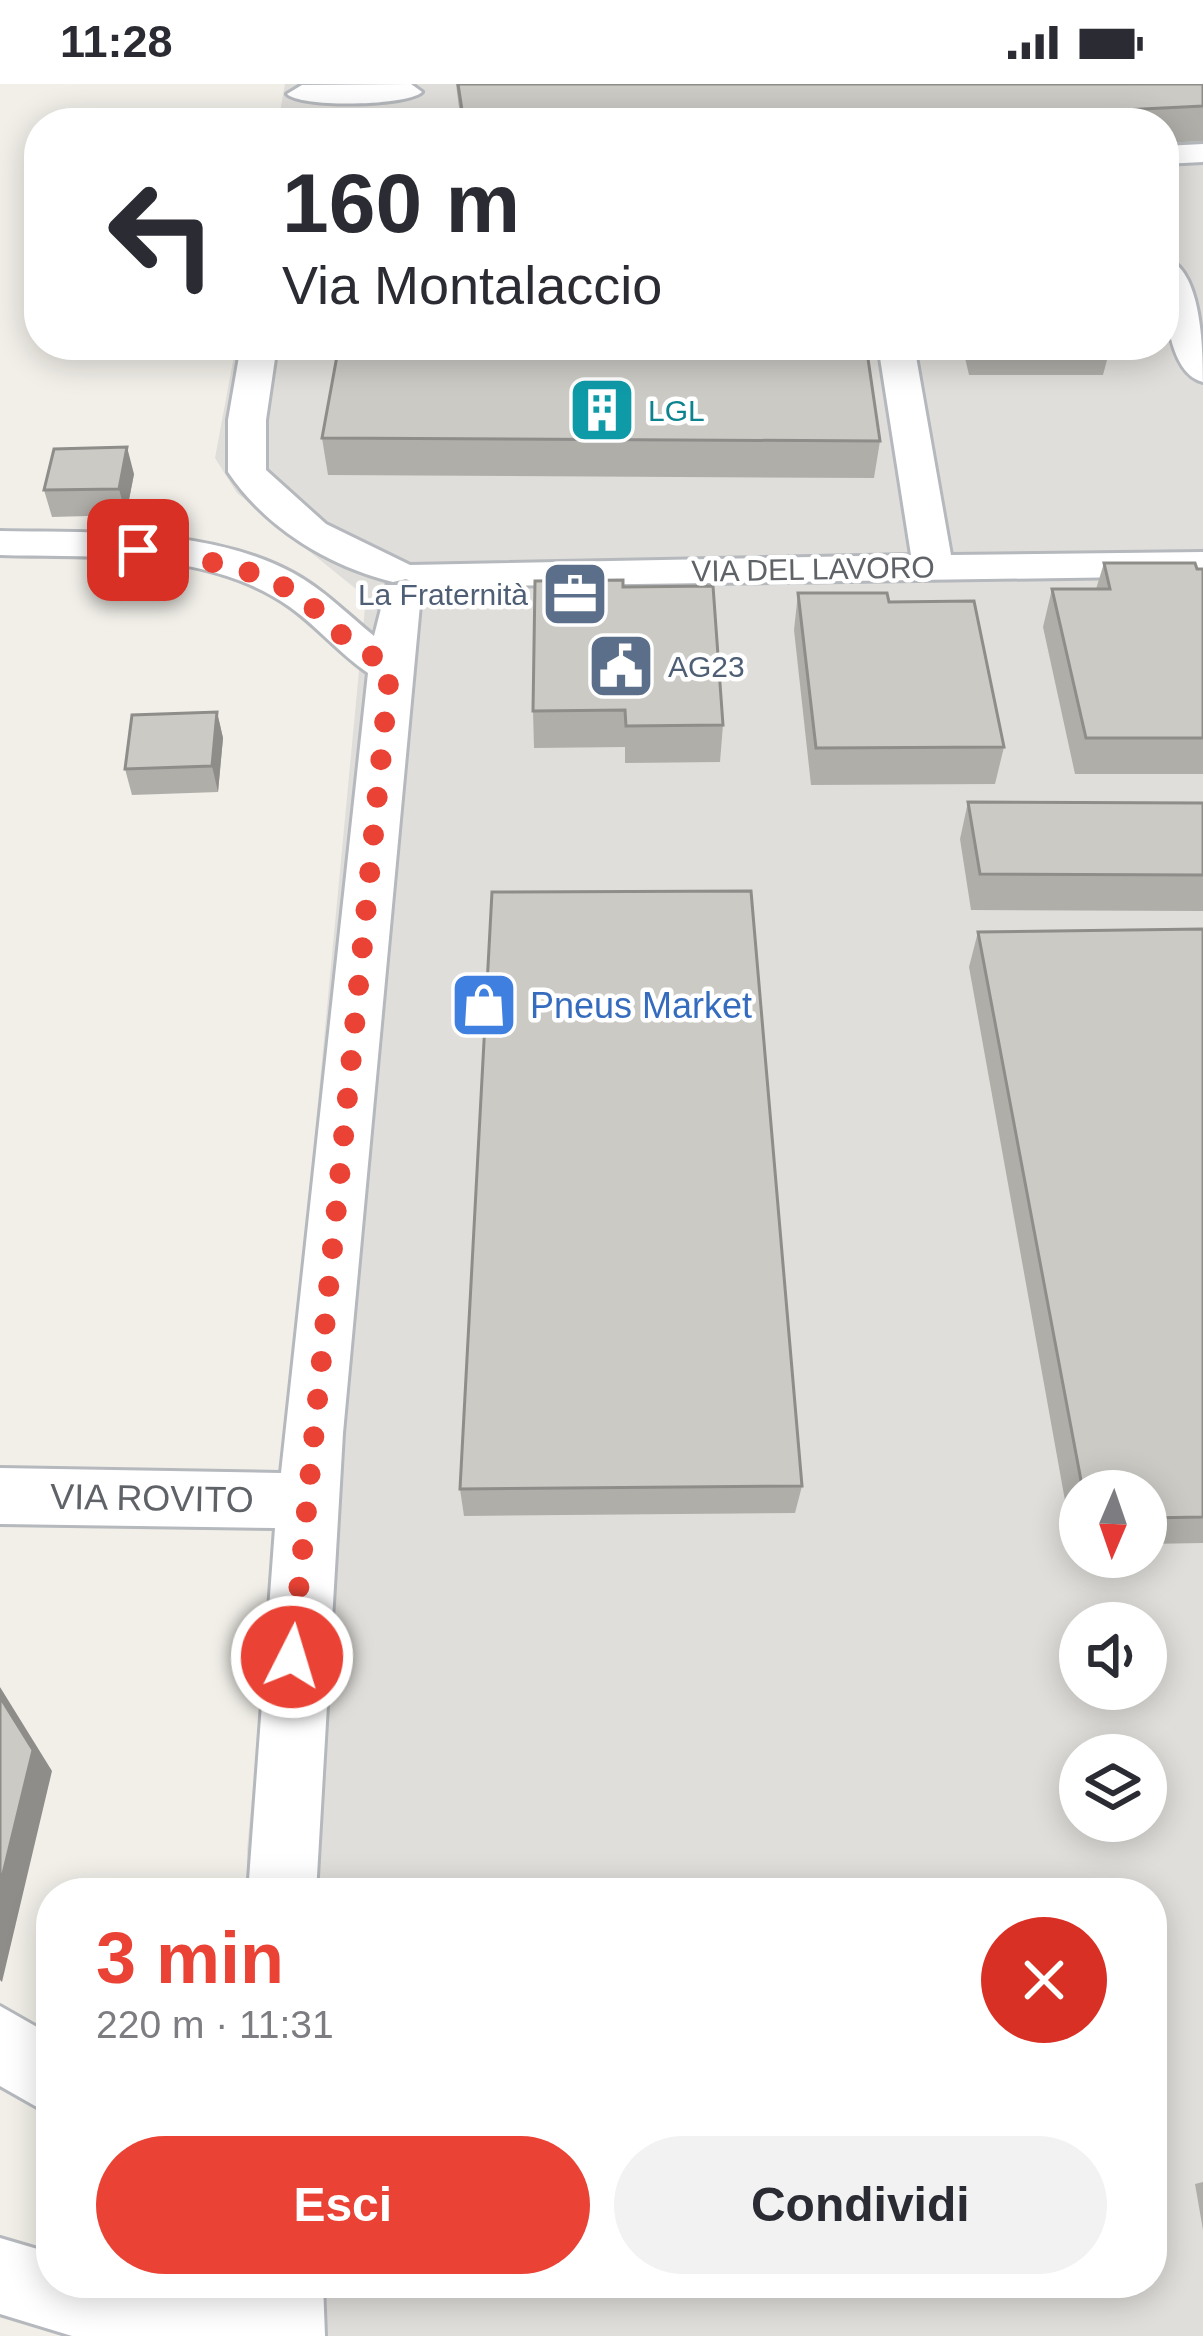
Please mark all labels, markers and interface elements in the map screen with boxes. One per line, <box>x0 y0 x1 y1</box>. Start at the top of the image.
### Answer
text: 11:28 <box>60 16 173 67</box>
icon: left <box>84 156 240 312</box>
text: 160 m <box>282 156 520 250</box>
text: Via Montalaccio <box>282 255 662 315</box>
building icon: LGL <box>567 375 637 445</box>
place label: LGL <box>648 394 705 427</box>
pin <box>87 499 189 601</box>
icon: arrive <box>105 517 171 583</box>
street label: VIA DEL LAVORO <box>691 550 935 588</box>
office icon: La Fraternità <box>540 559 610 629</box>
place label: La Fraternità <box>358 578 528 611</box>
public building icon: AG23 <box>586 631 656 701</box>
place label: AG23 <box>668 650 745 683</box>
shop icon: Pneus Market <box>449 970 519 1040</box>
place label: Pneus Market <box>530 985 752 1026</box>
north arrow <box>1059 1470 1167 1578</box>
map controls <box>1059 1470 1167 1842</box>
street label: VIA ROVITO <box>50 1476 254 1520</box>
position arrow <box>229 1594 355 1720</box>
button: sound <box>1059 1602 1167 1710</box>
button: layers <box>1059 1734 1167 1842</box>
button: close <box>981 1917 1107 2043</box>
text: 3 min <box>96 1918 284 1998</box>
text: 220 m · 11:31 <box>96 2003 334 2046</box>
button: Esci <box>96 2136 590 2274</box>
button: Condividi <box>614 2136 1107 2274</box>

